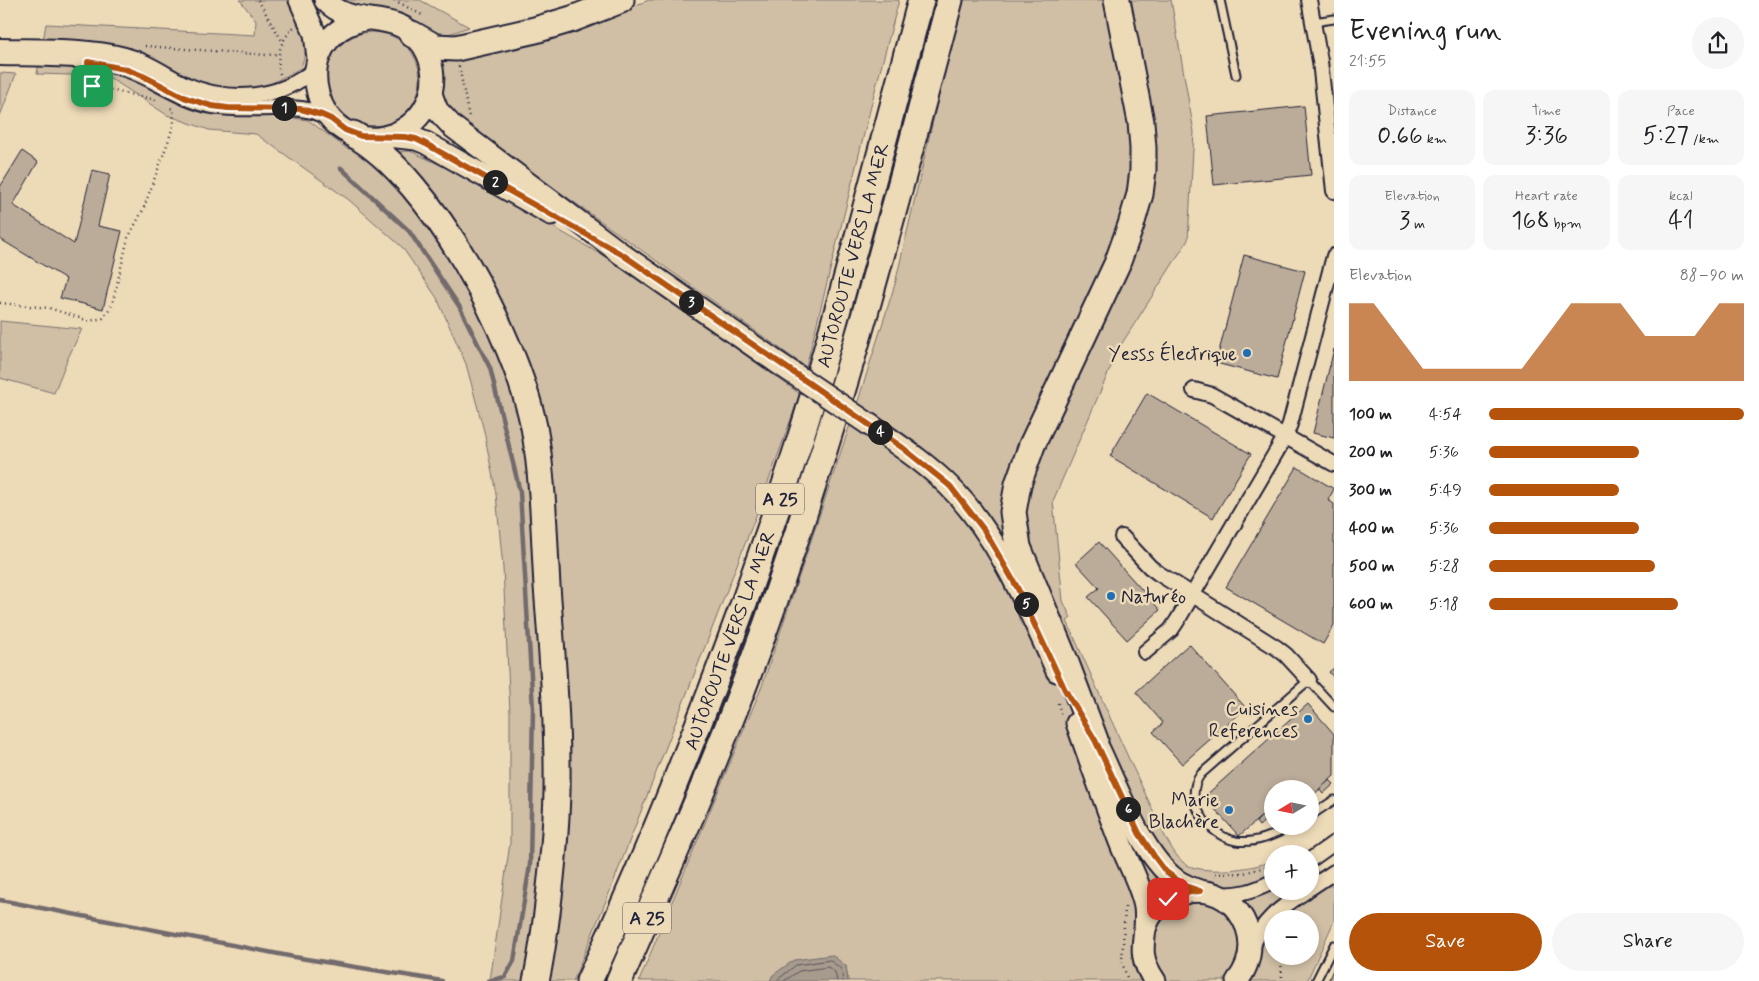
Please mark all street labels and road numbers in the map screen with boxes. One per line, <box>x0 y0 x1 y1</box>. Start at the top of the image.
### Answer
street label: AUTOROUTE VERS LA MER <box>811 140 896 371</box>
road number: A 25 <box>756 484 804 514</box>
street label: AUTOROUTE VERS LA MER <box>679 527 782 754</box>
road number: A 25 <box>623 902 671 934</box>

